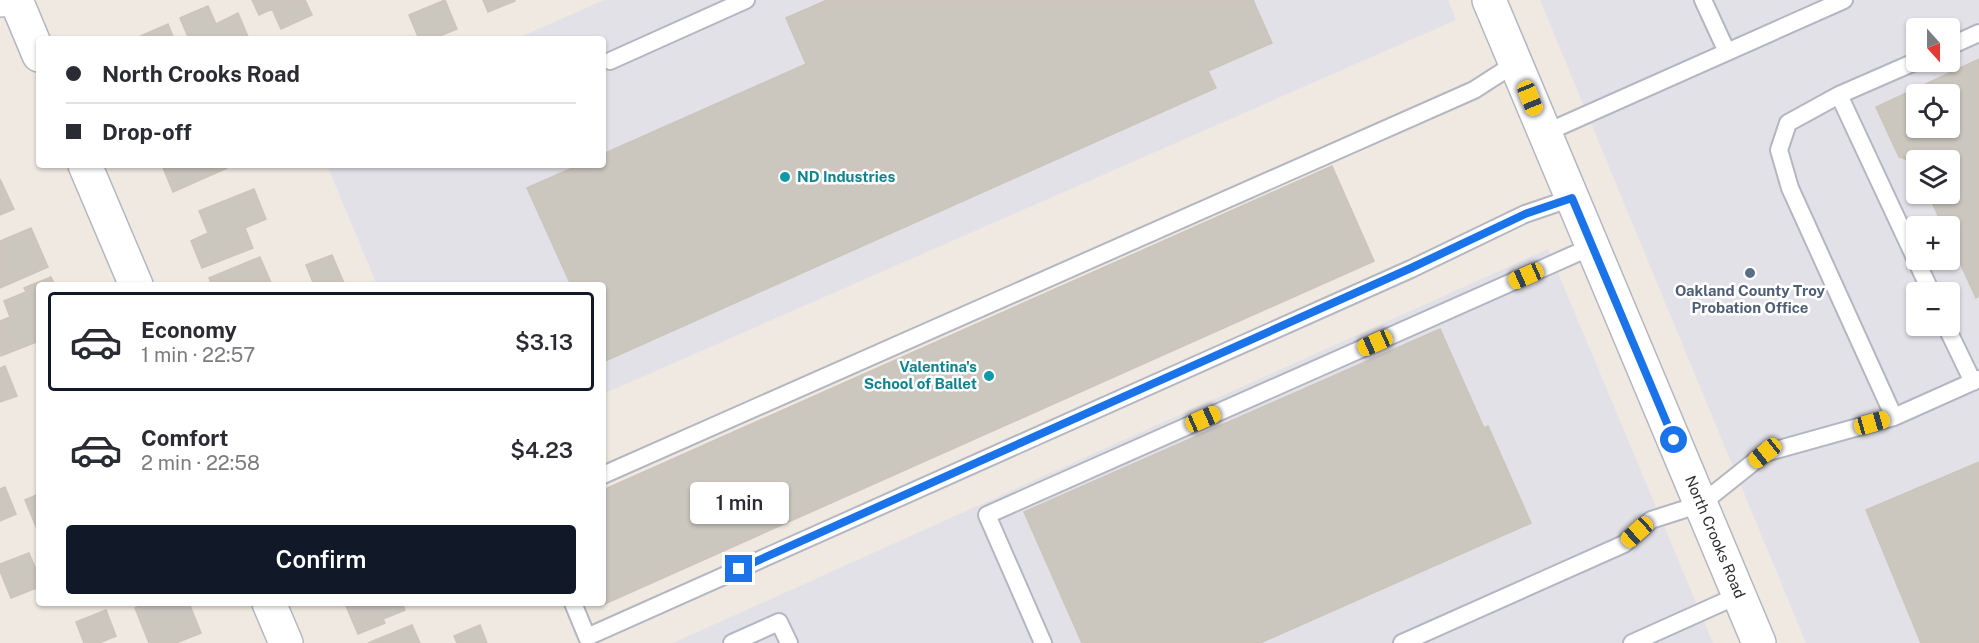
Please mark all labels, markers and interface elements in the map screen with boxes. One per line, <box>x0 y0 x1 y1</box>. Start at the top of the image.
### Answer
north arrow <box>1906 18 1960 72</box>
map controls <box>1906 18 1960 336</box>
text: North Crooks Road <box>102 61 300 87</box>
car <box>1515 78 1545 118</box>
button: locate <box>1906 84 1960 138</box>
text: Drop-off <box>102 119 192 145</box>
button: layers <box>1906 150 1960 204</box>
place label: ND Industries <box>797 168 895 185</box>
marker: ND Industries <box>778 170 792 184</box>
button: + <box>1906 216 1960 270</box>
car <box>1506 260 1546 292</box>
marker: Oakland County Troy Probation Office <box>1743 266 1757 280</box>
place label: Oakland County Troy Probation Office <box>1675 282 1826 316</box>
button: − <box>1906 282 1960 336</box>
icon: car <box>69 315 123 369</box>
text: Economy <box>141 317 237 343</box>
car <box>1355 327 1395 359</box>
text: $3.13 <box>515 329 573 355</box>
text: 1 min · 22:57 <box>141 343 255 367</box>
place label: Valentina's School of Ballet <box>864 358 977 392</box>
marker: Valentina's School of Ballet <box>982 369 996 383</box>
car <box>1183 403 1223 435</box>
car <box>1852 409 1892 437</box>
icon: car <box>69 423 123 477</box>
text: Comfort <box>141 425 228 451</box>
route start <box>1660 426 1687 453</box>
car <box>1745 435 1785 471</box>
text: $4.23 <box>510 437 573 463</box>
text: 2 min · 22:58 <box>141 451 260 475</box>
street label: North Crooks Road <box>1682 473 1749 601</box>
callout: 1 min <box>690 482 789 524</box>
text: 1 min <box>716 491 763 515</box>
car <box>1618 513 1656 551</box>
button: Confirm <box>66 525 576 594</box>
route end <box>725 555 752 582</box>

